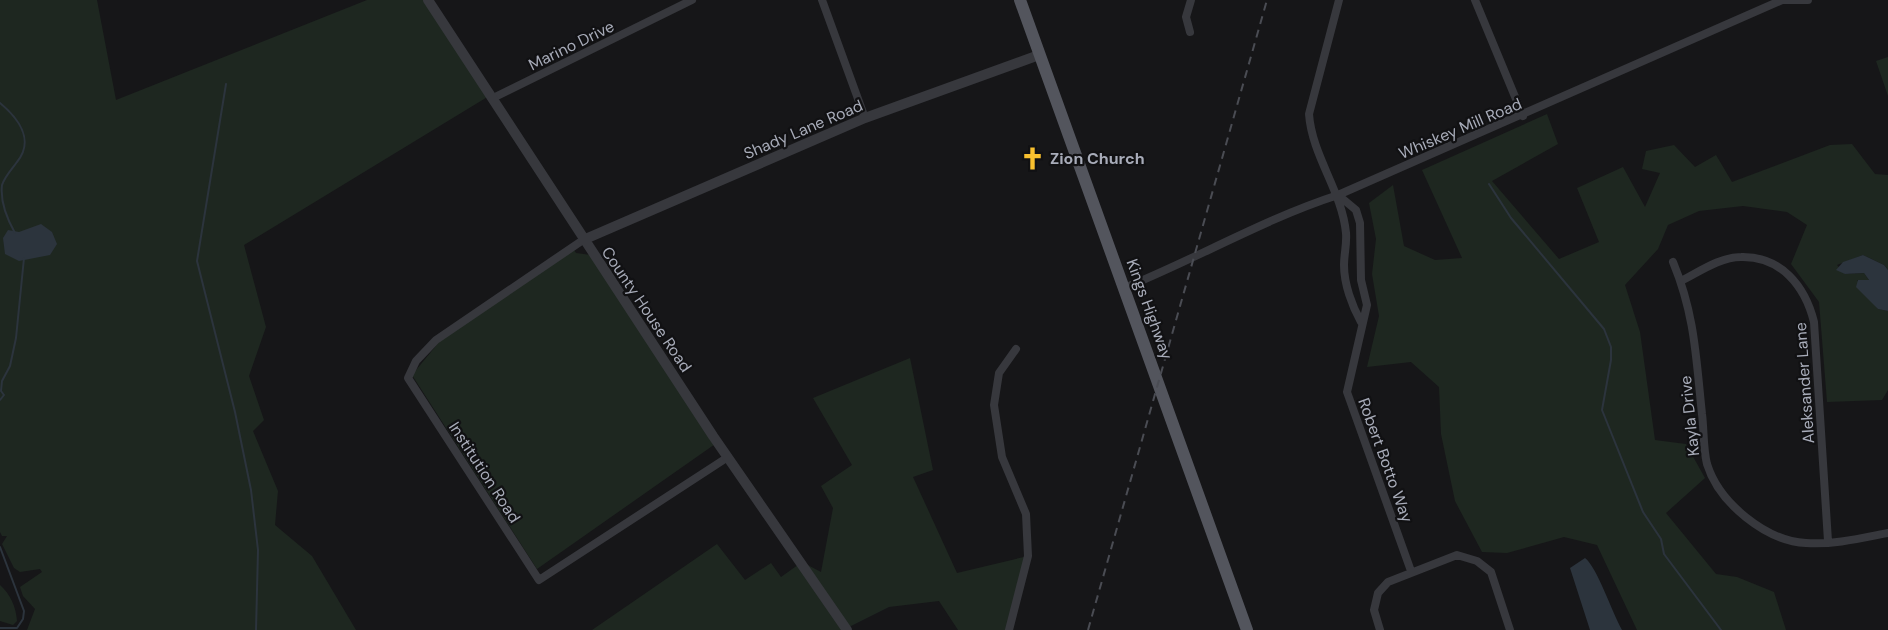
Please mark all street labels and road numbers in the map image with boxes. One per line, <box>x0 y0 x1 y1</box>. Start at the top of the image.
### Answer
street label: Marino Drive <box>525 16 618 75</box>
street label: Whiskey Mill Road <box>1395 93 1525 164</box>
street label: Shady Lane Road <box>741 95 866 164</box>
street label: County House Road <box>597 243 696 376</box>
street label: Kings Highway <box>1122 256 1178 363</box>
street label: Aleksander Lane <box>1790 322 1819 444</box>
street label: Kayla Drive <box>1675 375 1704 457</box>
street label: Robert Botto Way <box>1353 395 1418 525</box>
street label: Institution Road <box>444 418 525 527</box>

